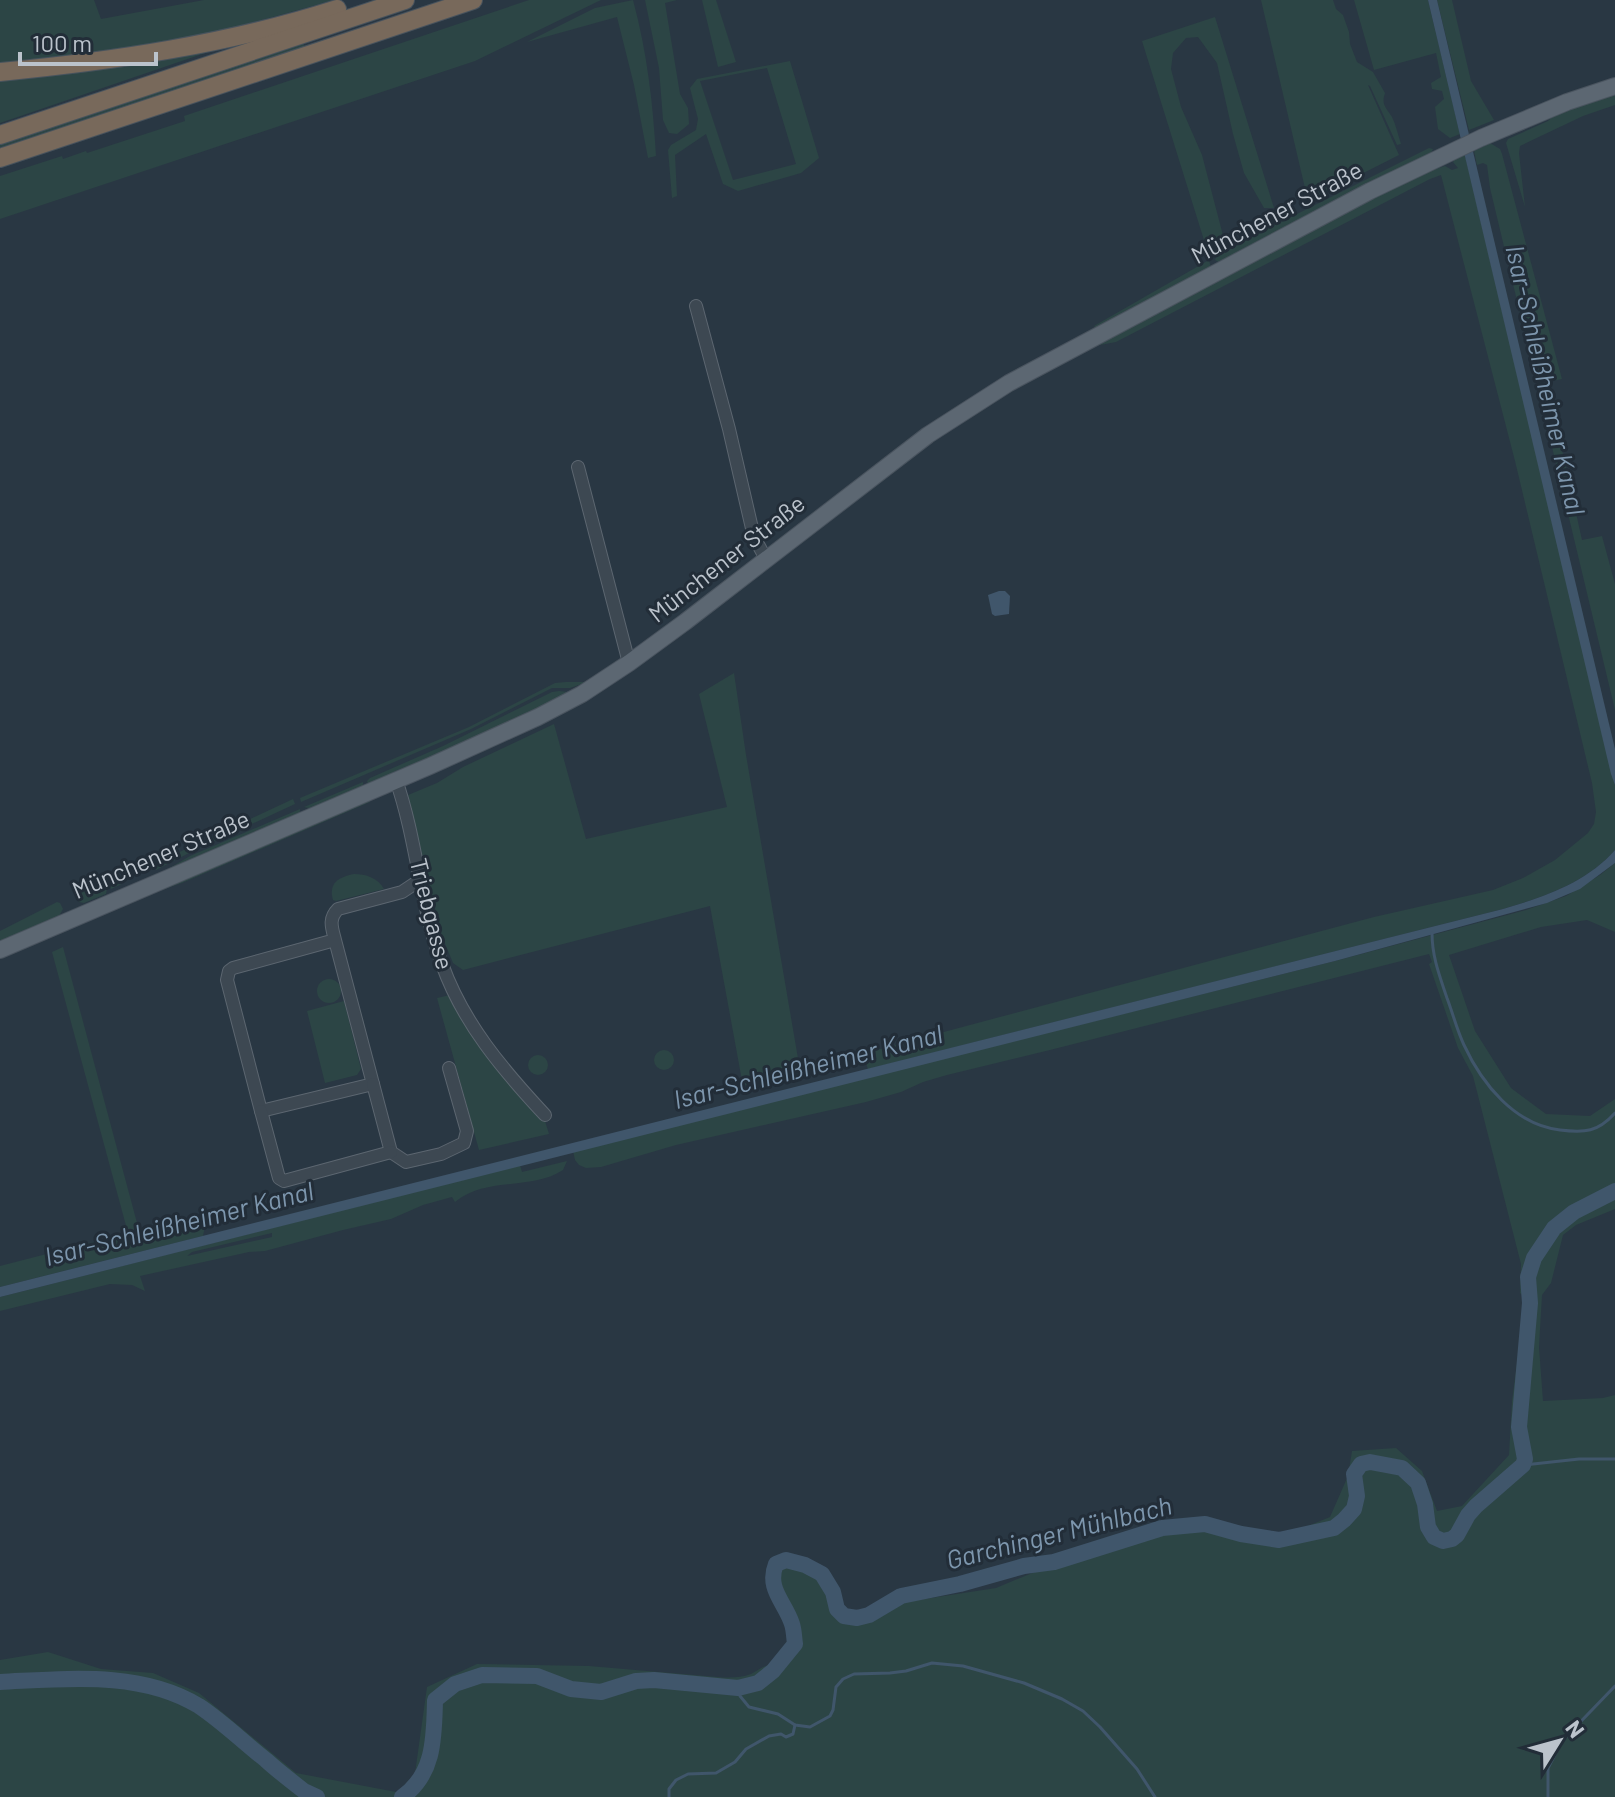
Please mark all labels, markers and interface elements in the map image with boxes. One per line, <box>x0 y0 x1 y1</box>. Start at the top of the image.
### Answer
scale bar <box>20 16 156 66</box>
text: 100 m <box>32 28 92 57</box>
street label: Münchener Straße <box>1186 154 1367 269</box>
water label: Isar-Schleißheimer Kanal <box>1500 242 1593 518</box>
street label: Münchener Straße <box>642 488 810 628</box>
street label: Münchener Straße <box>67 803 253 904</box>
street label: Triebgasse <box>405 855 460 972</box>
water label: Isar-Schleißheimer Kanal <box>670 1017 946 1114</box>
water label: Isar-Schleißheimer Kanal <box>41 1174 317 1271</box>
water label: Garchinger Mühlbach <box>943 1489 1175 1575</box>
north arrow <box>1519 1701 1599 1781</box>
text: N <box>1561 1715 1591 1742</box>

